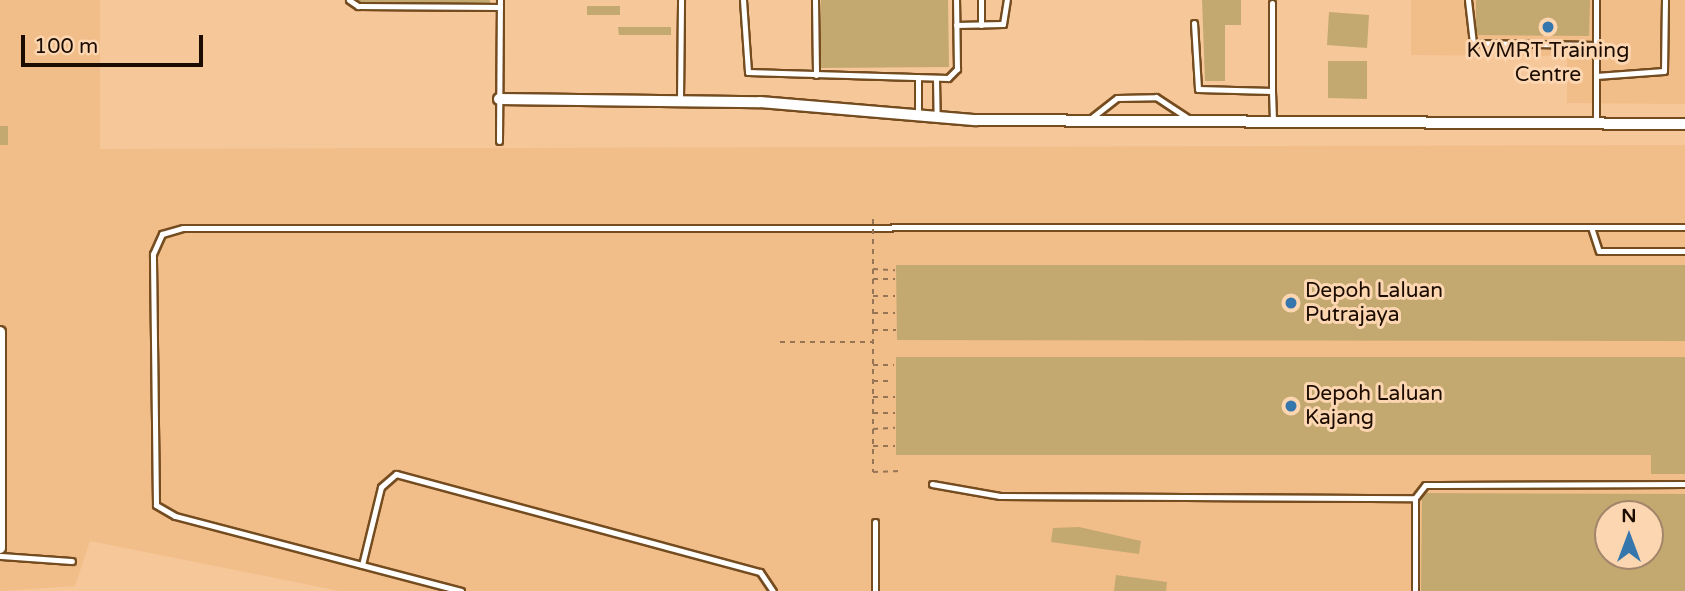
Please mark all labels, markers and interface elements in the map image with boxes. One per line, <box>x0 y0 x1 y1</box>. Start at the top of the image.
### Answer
marker: KVMRT Training Centre <box>1540 19 1556 35</box>
scale bar <box>24 21 206 65</box>
text: 100 m <box>34 34 98 59</box>
place label: KVMRT Training Centre <box>1467 38 1629 88</box>
place label: Depoh Laluan Putrajaya <box>1305 278 1443 328</box>
marker: Depoh Laluan Putrajaya <box>1283 295 1299 311</box>
place label: Depoh Laluan Kajang <box>1305 381 1443 431</box>
marker: Depoh Laluan Kajang <box>1283 398 1299 414</box>
north arrow <box>1594 500 1664 570</box>
text: N <box>1621 505 1637 527</box>

